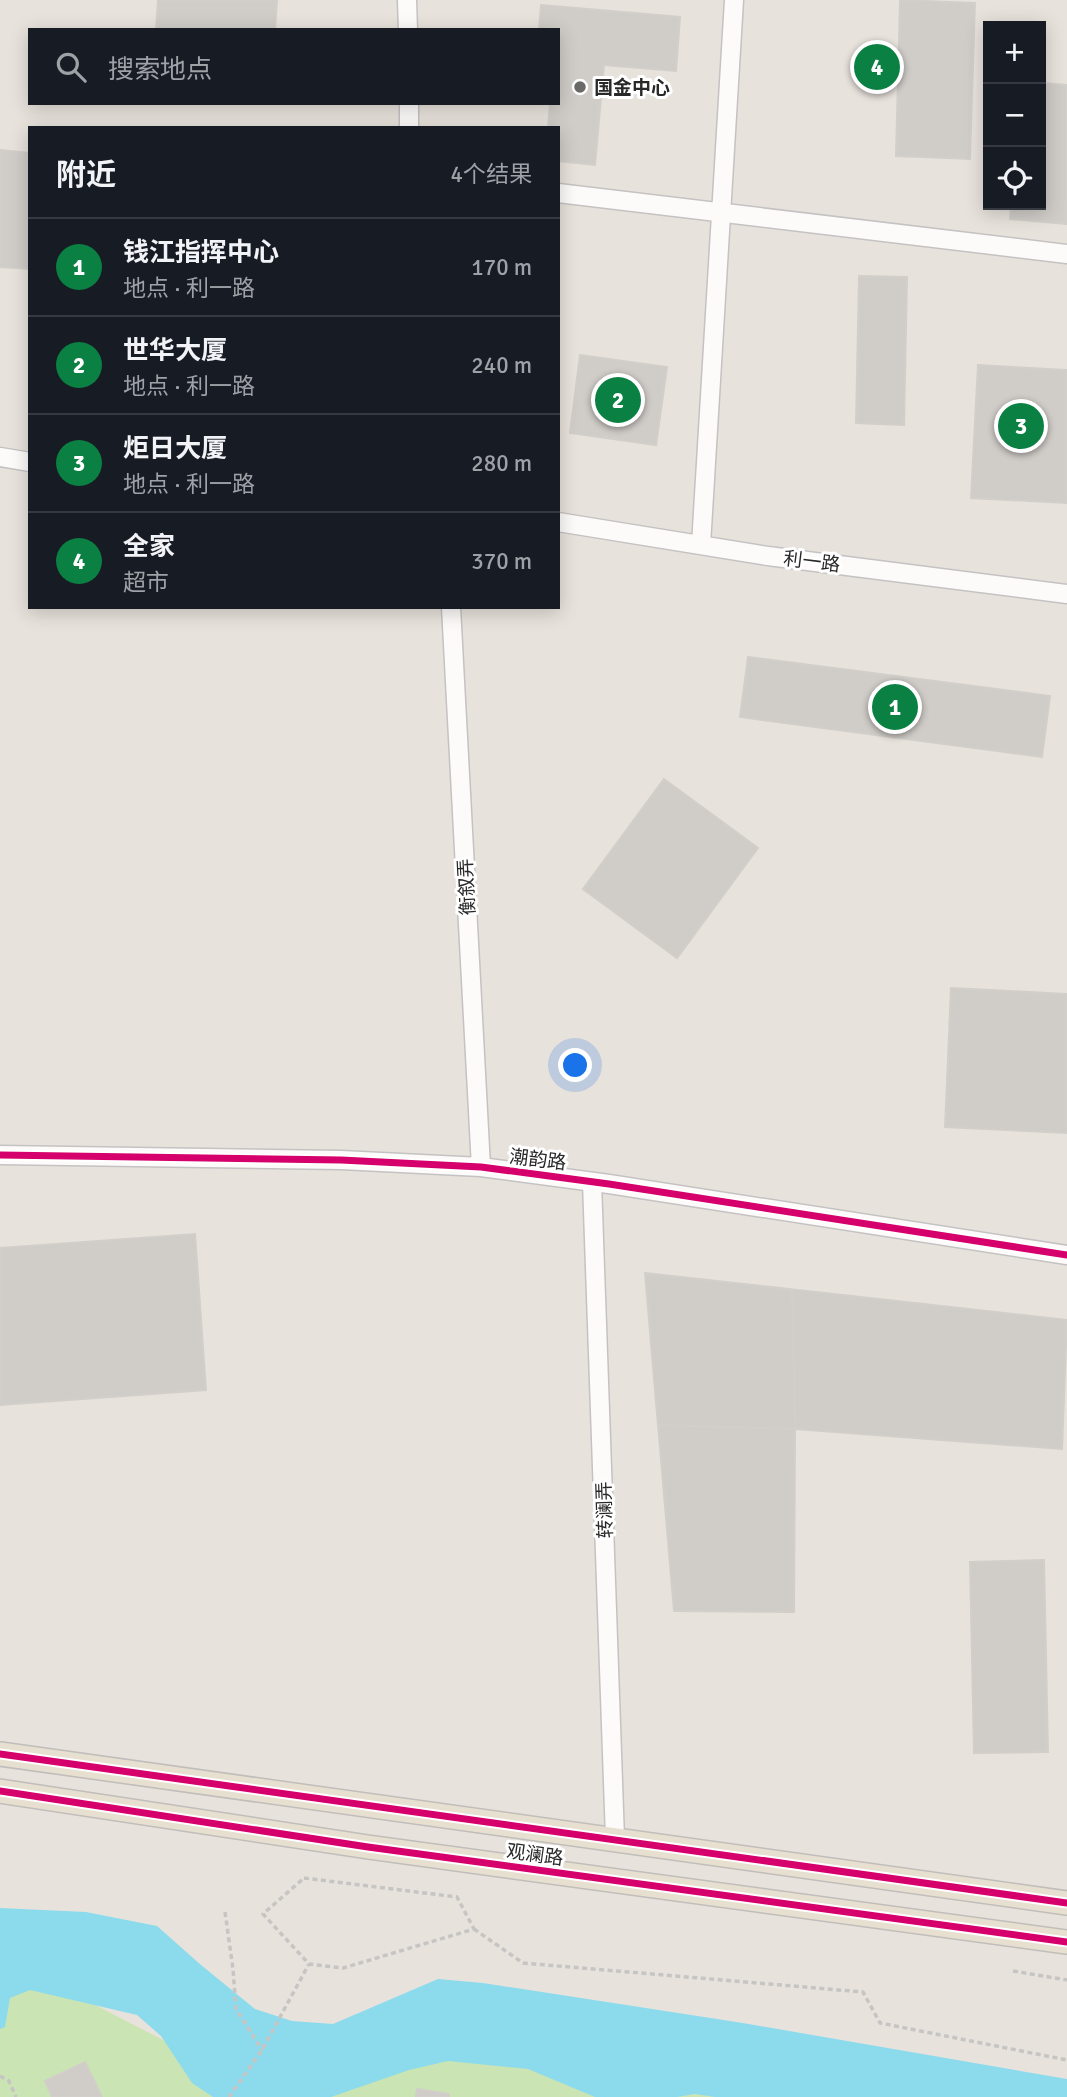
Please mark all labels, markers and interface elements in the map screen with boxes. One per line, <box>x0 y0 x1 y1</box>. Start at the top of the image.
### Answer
map controls <box>983 21 1046 210</box>
button: + <box>983 21 1046 84</box>
search box <box>28 28 560 105</box>
pin: 4 <box>854 41 900 93</box>
icon: search <box>52 48 90 86</box>
text: 搜索地点 <box>108 54 212 86</box>
place label: 国金中心 <box>594 76 670 100</box>
marker: 国金中心 <box>572 79 588 95</box>
button: − <box>983 84 1046 147</box>
button: locate <box>983 147 1046 210</box>
text: 附近 <box>56 157 116 194</box>
text: 4个结果 <box>451 160 532 189</box>
text: 钱江指挥中心 <box>123 237 279 269</box>
text: 1 <box>73 253 85 282</box>
text: 170 m <box>471 253 532 282</box>
text: 地点 · 利一路 <box>123 274 255 303</box>
text: 世华大厦 <box>123 335 227 367</box>
text: 2 <box>73 351 85 380</box>
text: 240 m <box>471 351 532 380</box>
text: 地点 · 利一路 <box>123 372 255 401</box>
pin: 2 <box>595 374 641 426</box>
pin: 3 <box>998 400 1044 452</box>
text: 炬日大厦 <box>123 433 227 465</box>
text: 3 <box>73 449 85 478</box>
text: 280 m <box>471 449 532 478</box>
text: 地点 · 利一路 <box>123 470 255 499</box>
text: 全家 <box>123 531 175 563</box>
text: 4 <box>73 547 85 576</box>
text: 370 m <box>471 547 532 576</box>
street label: 利一路 <box>782 547 842 577</box>
text: 超市 <box>123 568 169 597</box>
pin: 1 <box>872 681 918 733</box>
street label: 衡叙弄 <box>454 858 480 916</box>
your location <box>558 1048 592 1082</box>
street label: 潮韵路 <box>508 1145 568 1175</box>
street label: 转澜弄 <box>592 1481 618 1539</box>
street label: 观澜路 <box>505 1839 565 1871</box>

